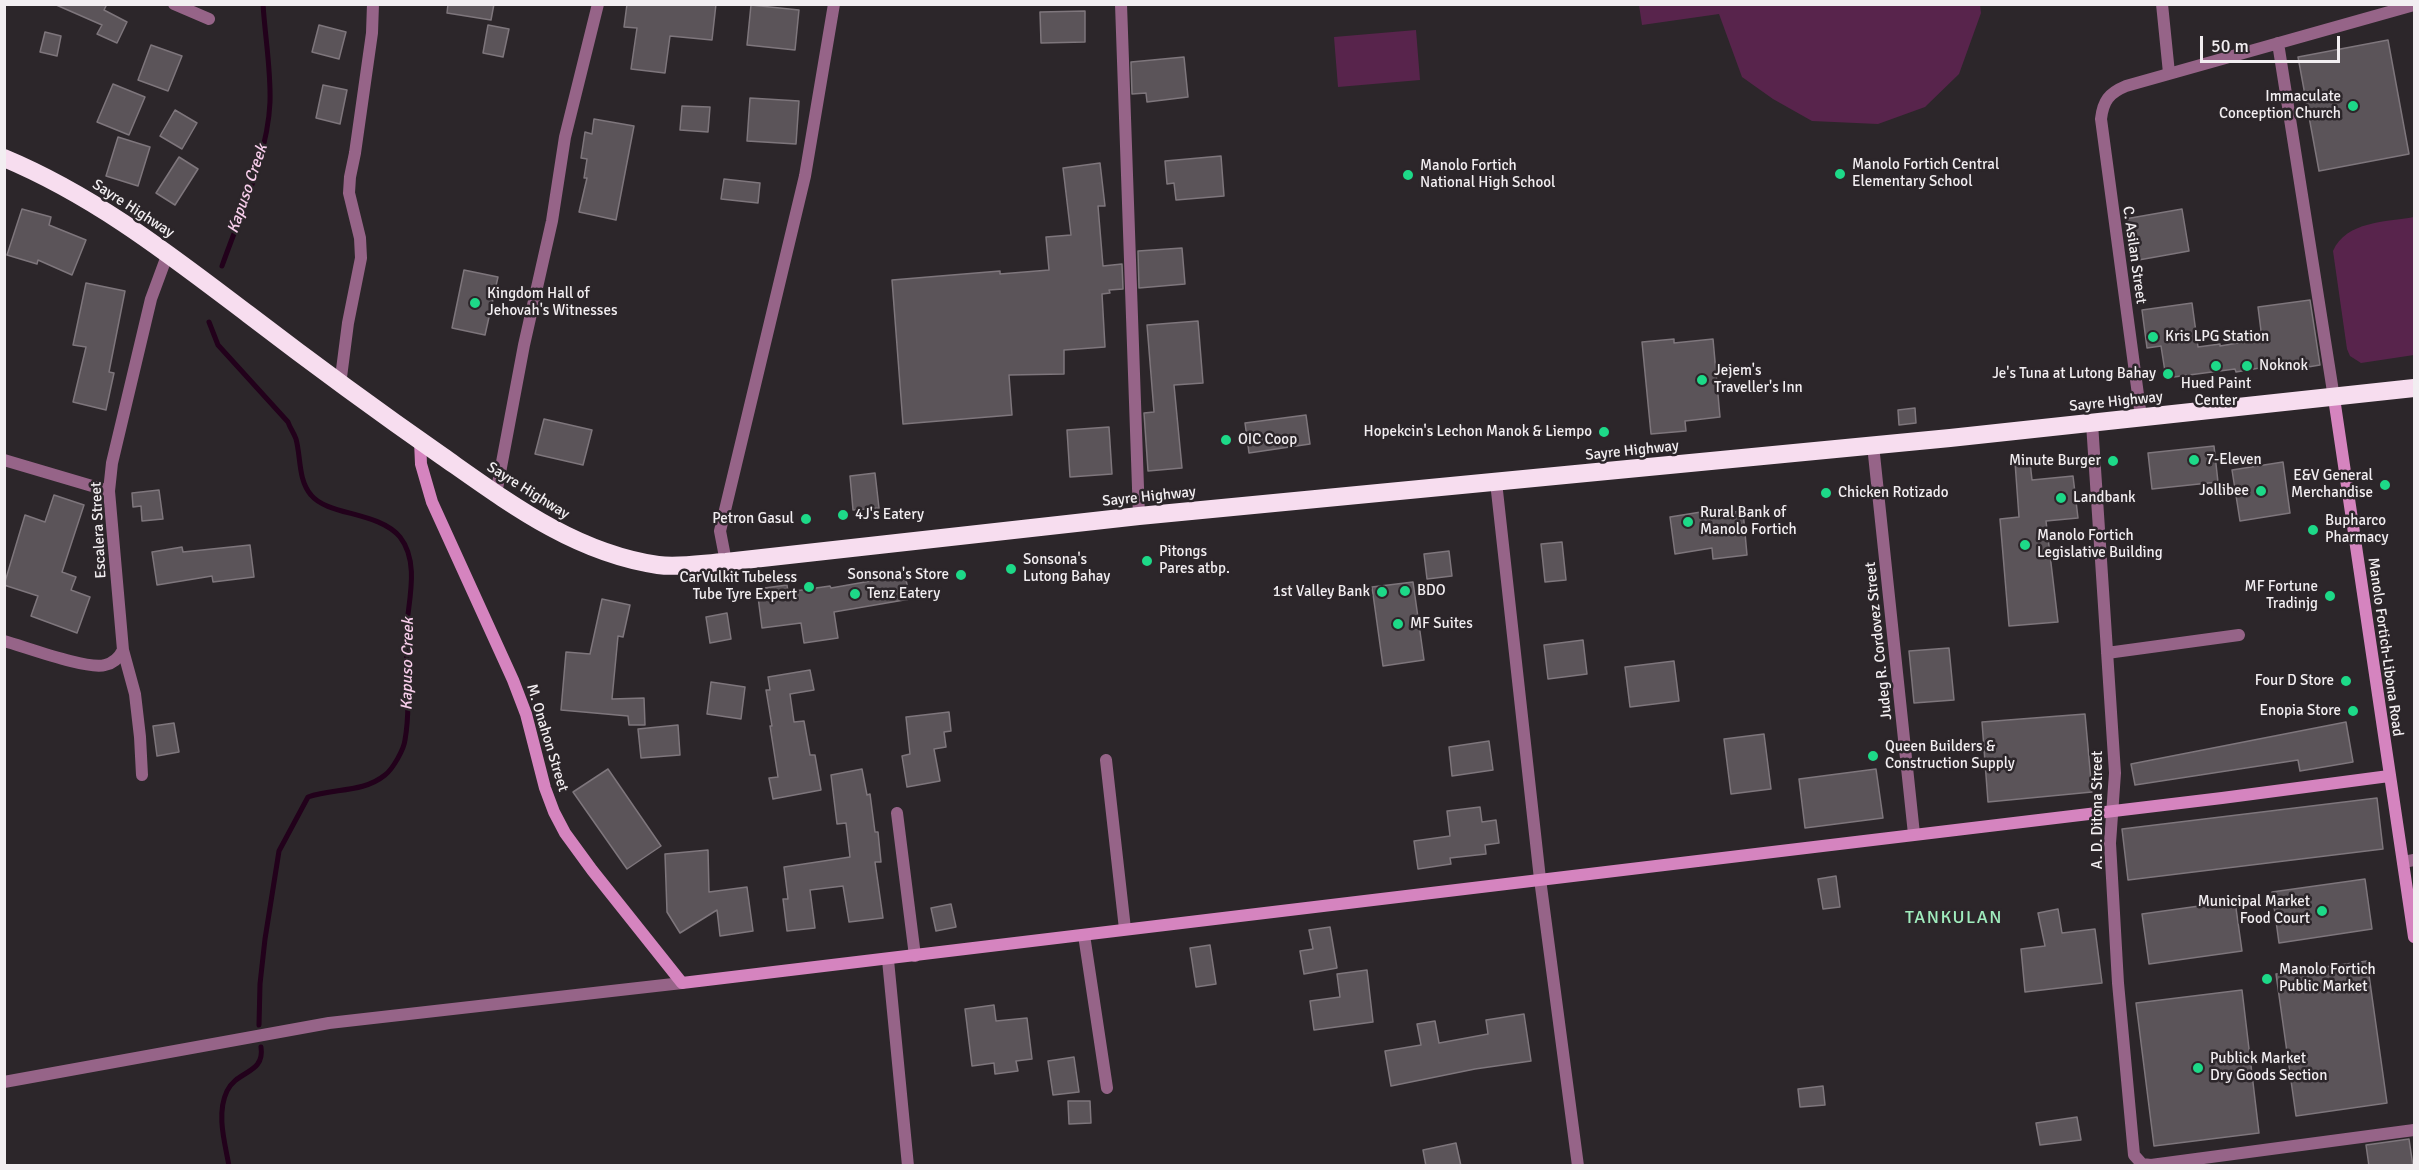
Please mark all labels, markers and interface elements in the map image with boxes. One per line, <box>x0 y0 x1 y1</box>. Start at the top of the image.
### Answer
scale bar <box>2203 24 2342 62</box>
text: 50 m <box>2211 35 2249 57</box>
place label: Immaculate Conception Church <box>2219 88 2341 123</box>
marker: Immaculate Conception Church <box>2346 99 2360 113</box>
water label: Kapuso Creek <box>224 142 272 236</box>
place label: Manolo Fortich Central Elementary School <box>1852 156 1999 191</box>
place label: Manolo Fortich National High School <box>1420 157 1556 192</box>
marker: Manolo Fortich Central Elementary School <box>1833 167 1847 181</box>
marker: Manolo Fortich National High School <box>1401 168 1415 182</box>
street label: Sayre Highway <box>89 176 177 242</box>
street label: C. Asilan Street <box>2118 205 2150 305</box>
place label: Kingdom Hall of Jehovah's Witnesses <box>487 285 617 320</box>
marker: Kingdom Hall of Jehovah's Witnesses <box>468 296 482 310</box>
place label: Kris LPG Station <box>2165 328 2269 346</box>
marker: Kris LPG Station <box>2146 330 2160 344</box>
place label: Noknok <box>2259 357 2308 375</box>
marker: Hued Paint Center <box>2209 359 2223 373</box>
marker: Noknok <box>2240 359 2254 373</box>
place label: Jejem's Traveller's Inn <box>1714 362 1803 397</box>
place label: Je's Tuna at Lutong Bahay <box>1992 365 2156 383</box>
marker: Je's Tuna at Lutong Bahay <box>2161 367 2175 381</box>
marker: Jejem's Traveller's Inn <box>1695 373 1709 387</box>
place label: Hued Paint Center <box>2181 375 2251 410</box>
street label: Sayre Highway <box>2068 388 2164 416</box>
place label: Hopekcin's Lechon Manok & Liempo <box>1364 423 1592 441</box>
marker: Hopekcin's Lechon Manok & Liempo <box>1597 425 1611 439</box>
place label: OIC Coop <box>1238 431 1297 449</box>
marker: OIC Coop <box>1219 433 1233 447</box>
street label: Sayre Highway <box>1584 437 1680 465</box>
place label: 7-Eleven <box>2206 451 2262 469</box>
place label: Minute Burger <box>2009 452 2101 470</box>
marker: 7-Eleven <box>2187 453 2201 467</box>
marker: Minute Burger <box>2106 454 2120 468</box>
street label: Sayre Highway <box>483 458 573 524</box>
place label: E&V General Merchandise <box>2291 467 2373 502</box>
marker: E&V General Merchandise <box>2378 478 2392 492</box>
street label: Escalera Street <box>87 481 111 579</box>
place label: Jollibee <box>2199 482 2249 500</box>
street label: Sayre Highway <box>1101 483 1197 511</box>
place label: Chicken Rotizado <box>1838 484 1948 502</box>
marker: Jollibee <box>2254 484 2268 498</box>
marker: Chicken Rotizado <box>1819 486 1833 500</box>
place label: Landbank <box>2073 489 2136 507</box>
marker: Landbank <box>2054 491 2068 505</box>
place label: Rural Bank of Manolo Fortich <box>1700 504 1797 539</box>
place label: 4J's Eatery <box>855 506 924 524</box>
marker: 4J's Eatery <box>836 508 850 522</box>
place label: Petron Gasul <box>712 510 794 528</box>
marker: Petron Gasul <box>799 512 813 526</box>
place label: Bupharco Pharmacy <box>2325 512 2388 547</box>
marker: Rural Bank of Manolo Fortich <box>1681 515 1695 529</box>
marker: Bupharco Pharmacy <box>2306 523 2320 537</box>
place label: Manolo Fortich Legislative Building <box>2037 527 2163 562</box>
marker: Manolo Fortich Legislative Building <box>2018 538 2032 552</box>
place label: Pitongs Pares atbp. <box>1159 543 1230 578</box>
place label: Sonsona's Lutong Bahay <box>1023 551 1110 586</box>
marker: Pitongs Pares atbp. <box>1140 554 1154 568</box>
street label: Manolo Fortich-Libona Road <box>2364 556 2406 738</box>
street label: Judeg R. Cordovez Street <box>1862 561 1896 721</box>
marker: Sonsona's Lutong Bahay <box>1004 562 1018 576</box>
place label: Sonsona's Store <box>848 566 949 584</box>
marker: Sonsona's Store <box>954 568 968 582</box>
place label: CarVulkit Tubeless Tube Tyre Expert <box>680 569 797 604</box>
place label: MF Fortune Tradinjg <box>2245 578 2318 613</box>
marker: CarVulkit Tubeless Tube Tyre Expert <box>802 580 816 594</box>
place label: BDO <box>1417 582 1446 600</box>
place label: 1st Valley Bank <box>1273 583 1370 601</box>
marker: BDO <box>1398 584 1412 598</box>
place label: Tenz Eatery <box>867 585 940 603</box>
marker: 1st Valley Bank <box>1375 585 1389 599</box>
marker: Tenz Eatery <box>848 587 862 601</box>
marker: MF Fortune Tradinjg <box>2323 589 2337 603</box>
place label: MF Suites <box>1410 615 1473 633</box>
water label: Kapuso Creek <box>398 617 418 711</box>
marker: MF Suites <box>1391 617 1405 631</box>
place label: Four D Store <box>2255 672 2334 690</box>
marker: Four D Store <box>2339 674 2353 688</box>
street label: M. Onahon Street <box>522 682 572 794</box>
place label: Enopia Store <box>2260 702 2341 720</box>
marker: Enopia Store <box>2346 704 2360 718</box>
place label: Queen Builders & Construction Supply <box>1885 738 2015 773</box>
marker: Queen Builders & Construction Supply <box>1866 749 1880 763</box>
street label: A. D. Ditona Street <box>2089 751 2107 869</box>
place label: Municipal Market Food Court <box>2198 893 2310 928</box>
marker: Municipal Market Food Court <box>2315 904 2329 918</box>
district label: TANKULAN <box>1905 907 2003 929</box>
place label: Manolo Fortich Public Market <box>2279 961 2376 996</box>
marker: Manolo Fortich Public Market <box>2260 972 2274 986</box>
place label: Publick Market Dry Goods Section <box>2210 1050 2327 1085</box>
marker: Publick Market Dry Goods Section <box>2191 1061 2205 1075</box>

